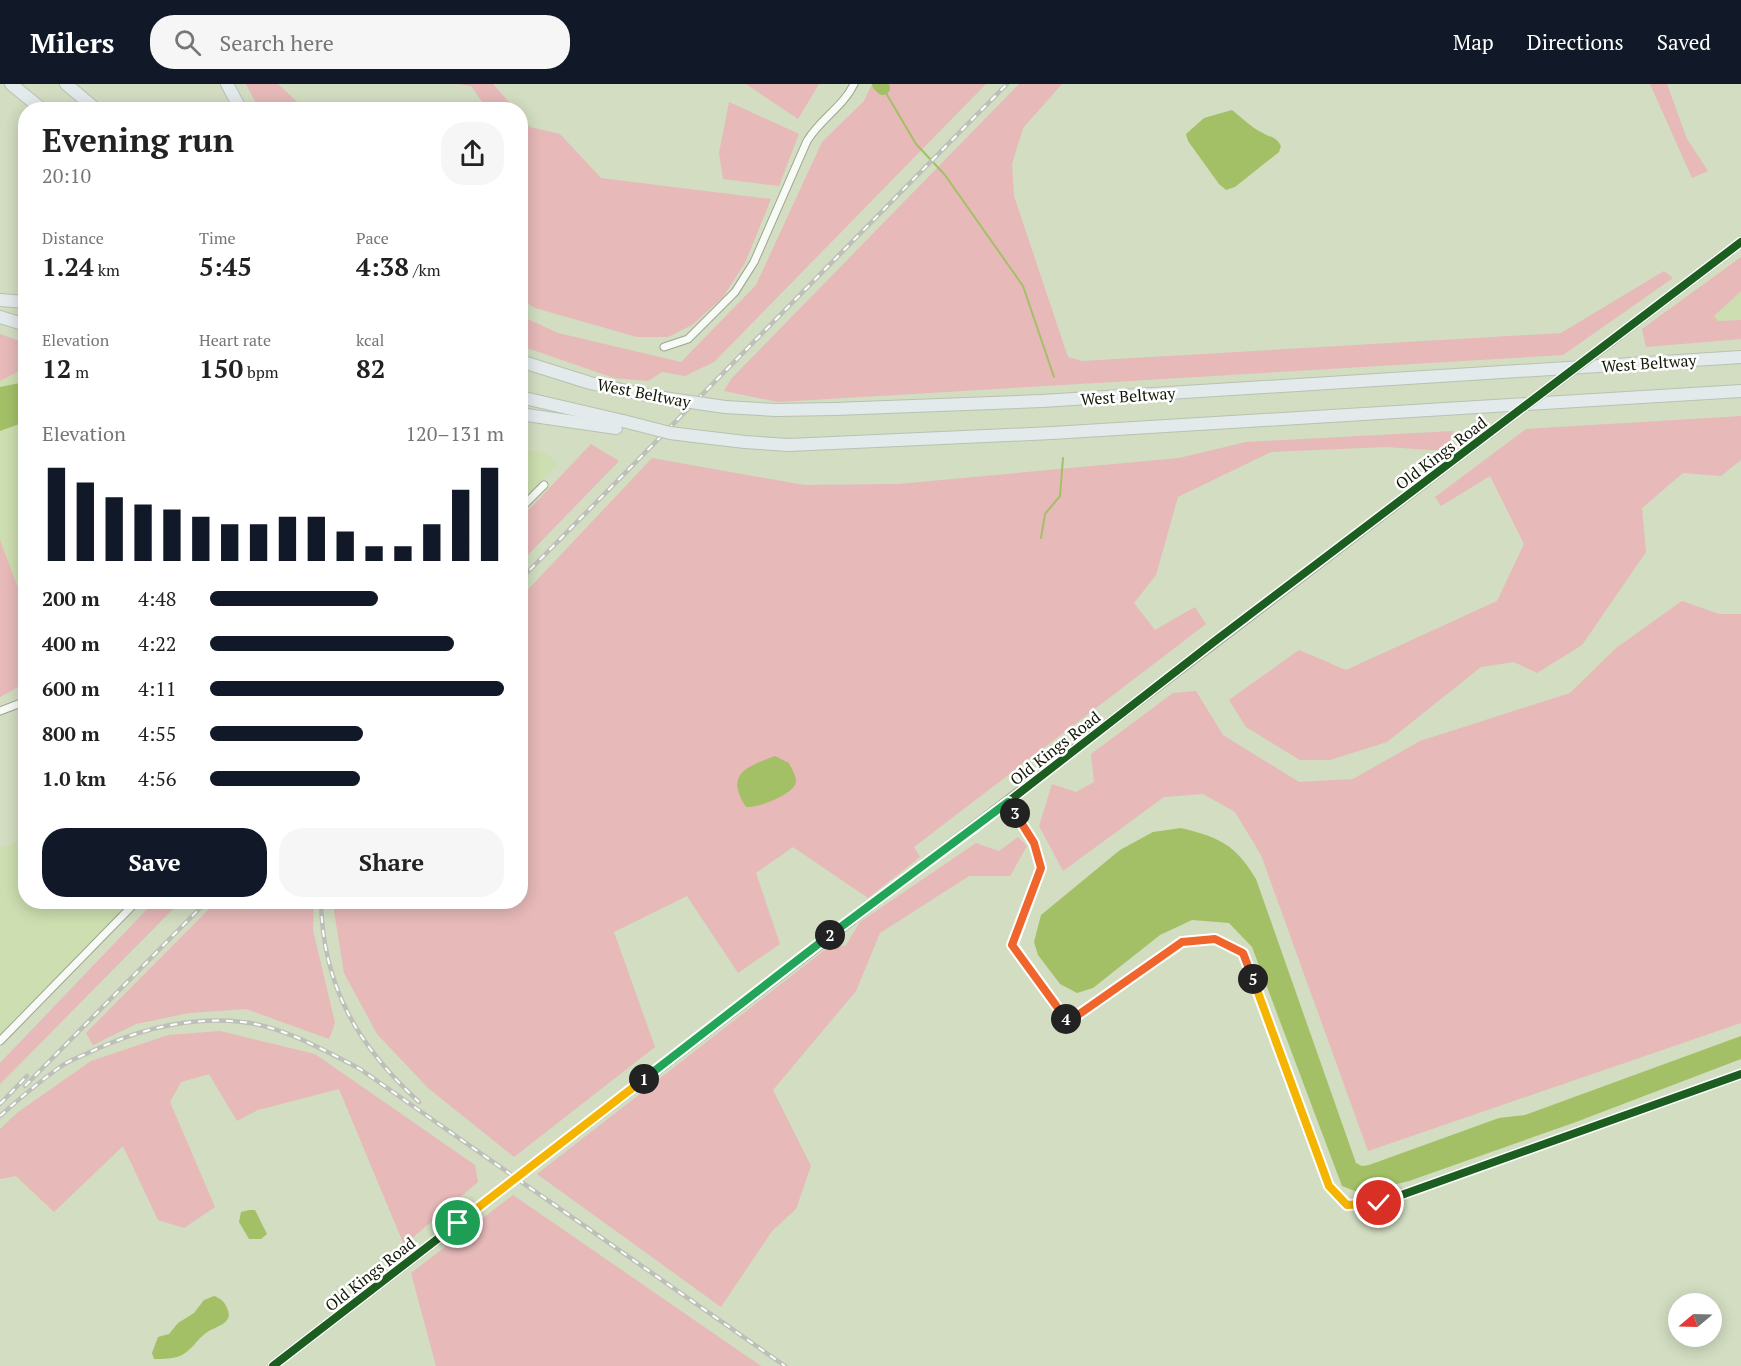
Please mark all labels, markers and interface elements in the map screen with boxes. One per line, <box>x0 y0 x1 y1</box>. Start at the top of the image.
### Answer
search box <box>150 15 570 69</box>
text: Milers <box>30 24 114 61</box>
icon: search <box>171 26 204 59</box>
text: Search here <box>219 28 334 57</box>
text: Map <box>1453 28 1494 56</box>
text: Directions <box>1527 28 1624 56</box>
text: Saved <box>1657 28 1711 56</box>
text: Evening run <box>42 118 234 161</box>
button: share <box>441 122 504 185</box>
text: 20:10 <box>42 162 91 189</box>
text: Distance <box>42 227 104 249</box>
text: Time <box>199 227 236 249</box>
text: Pace <box>356 227 389 249</box>
text: 1.24 <box>42 249 94 283</box>
text: 5:45 <box>199 249 252 283</box>
text: 4:38 <box>356 249 409 283</box>
text: km <box>94 259 120 281</box>
text: /km <box>409 259 440 281</box>
text: Elevation <box>42 329 109 351</box>
text: Heart rate <box>199 329 271 351</box>
text: kcal <box>356 329 384 351</box>
street label: West Beltway <box>1601 349 1698 377</box>
text: 12 <box>42 351 71 385</box>
text: 150 <box>199 351 243 385</box>
text: 82 <box>356 351 385 385</box>
text: m <box>71 361 89 383</box>
text: bpm <box>243 361 279 383</box>
street label: West Beltway <box>595 373 694 413</box>
street label: West Beltway <box>1080 382 1177 410</box>
street label: Old Kings Road <box>1391 411 1491 495</box>
text: Elevation <box>42 420 126 447</box>
text: 120–131 m <box>405 420 504 447</box>
text: 200 m <box>42 585 100 612</box>
text: 4:48 <box>138 585 177 612</box>
text: 400 m <box>42 630 100 657</box>
text: 4:22 <box>138 630 177 657</box>
text: 600 m <box>42 675 100 702</box>
text: 4:11 <box>138 675 177 702</box>
street label: Old Kings Road <box>1005 706 1105 790</box>
text: 800 m <box>42 720 100 747</box>
text: 4:55 <box>138 720 177 747</box>
text: 1.0 km <box>42 765 106 792</box>
text: 4:56 <box>138 765 177 792</box>
pin: 3 <box>1000 798 1030 828</box>
text: 3 <box>1010 802 1020 824</box>
button: Save <box>42 828 267 897</box>
button: Share <box>279 828 504 897</box>
pin: 2 <box>815 920 845 950</box>
text: 2 <box>825 924 835 946</box>
pin: 5 <box>1238 964 1268 994</box>
text: 5 <box>1248 968 1258 990</box>
pin: 4 <box>1051 1004 1081 1034</box>
text: 4 <box>1061 1008 1071 1030</box>
pin: 1 <box>629 1064 659 1094</box>
text: 1 <box>639 1068 649 1090</box>
pin <box>1353 1177 1404 1228</box>
icon: check <box>1362 1186 1395 1219</box>
pin <box>432 1197 483 1248</box>
icon: arrive <box>441 1206 474 1239</box>
street label: Old Kings Road <box>320 1232 420 1316</box>
north arrow <box>1668 1293 1722 1347</box>
map controls <box>1668 1293 1722 1347</box>

